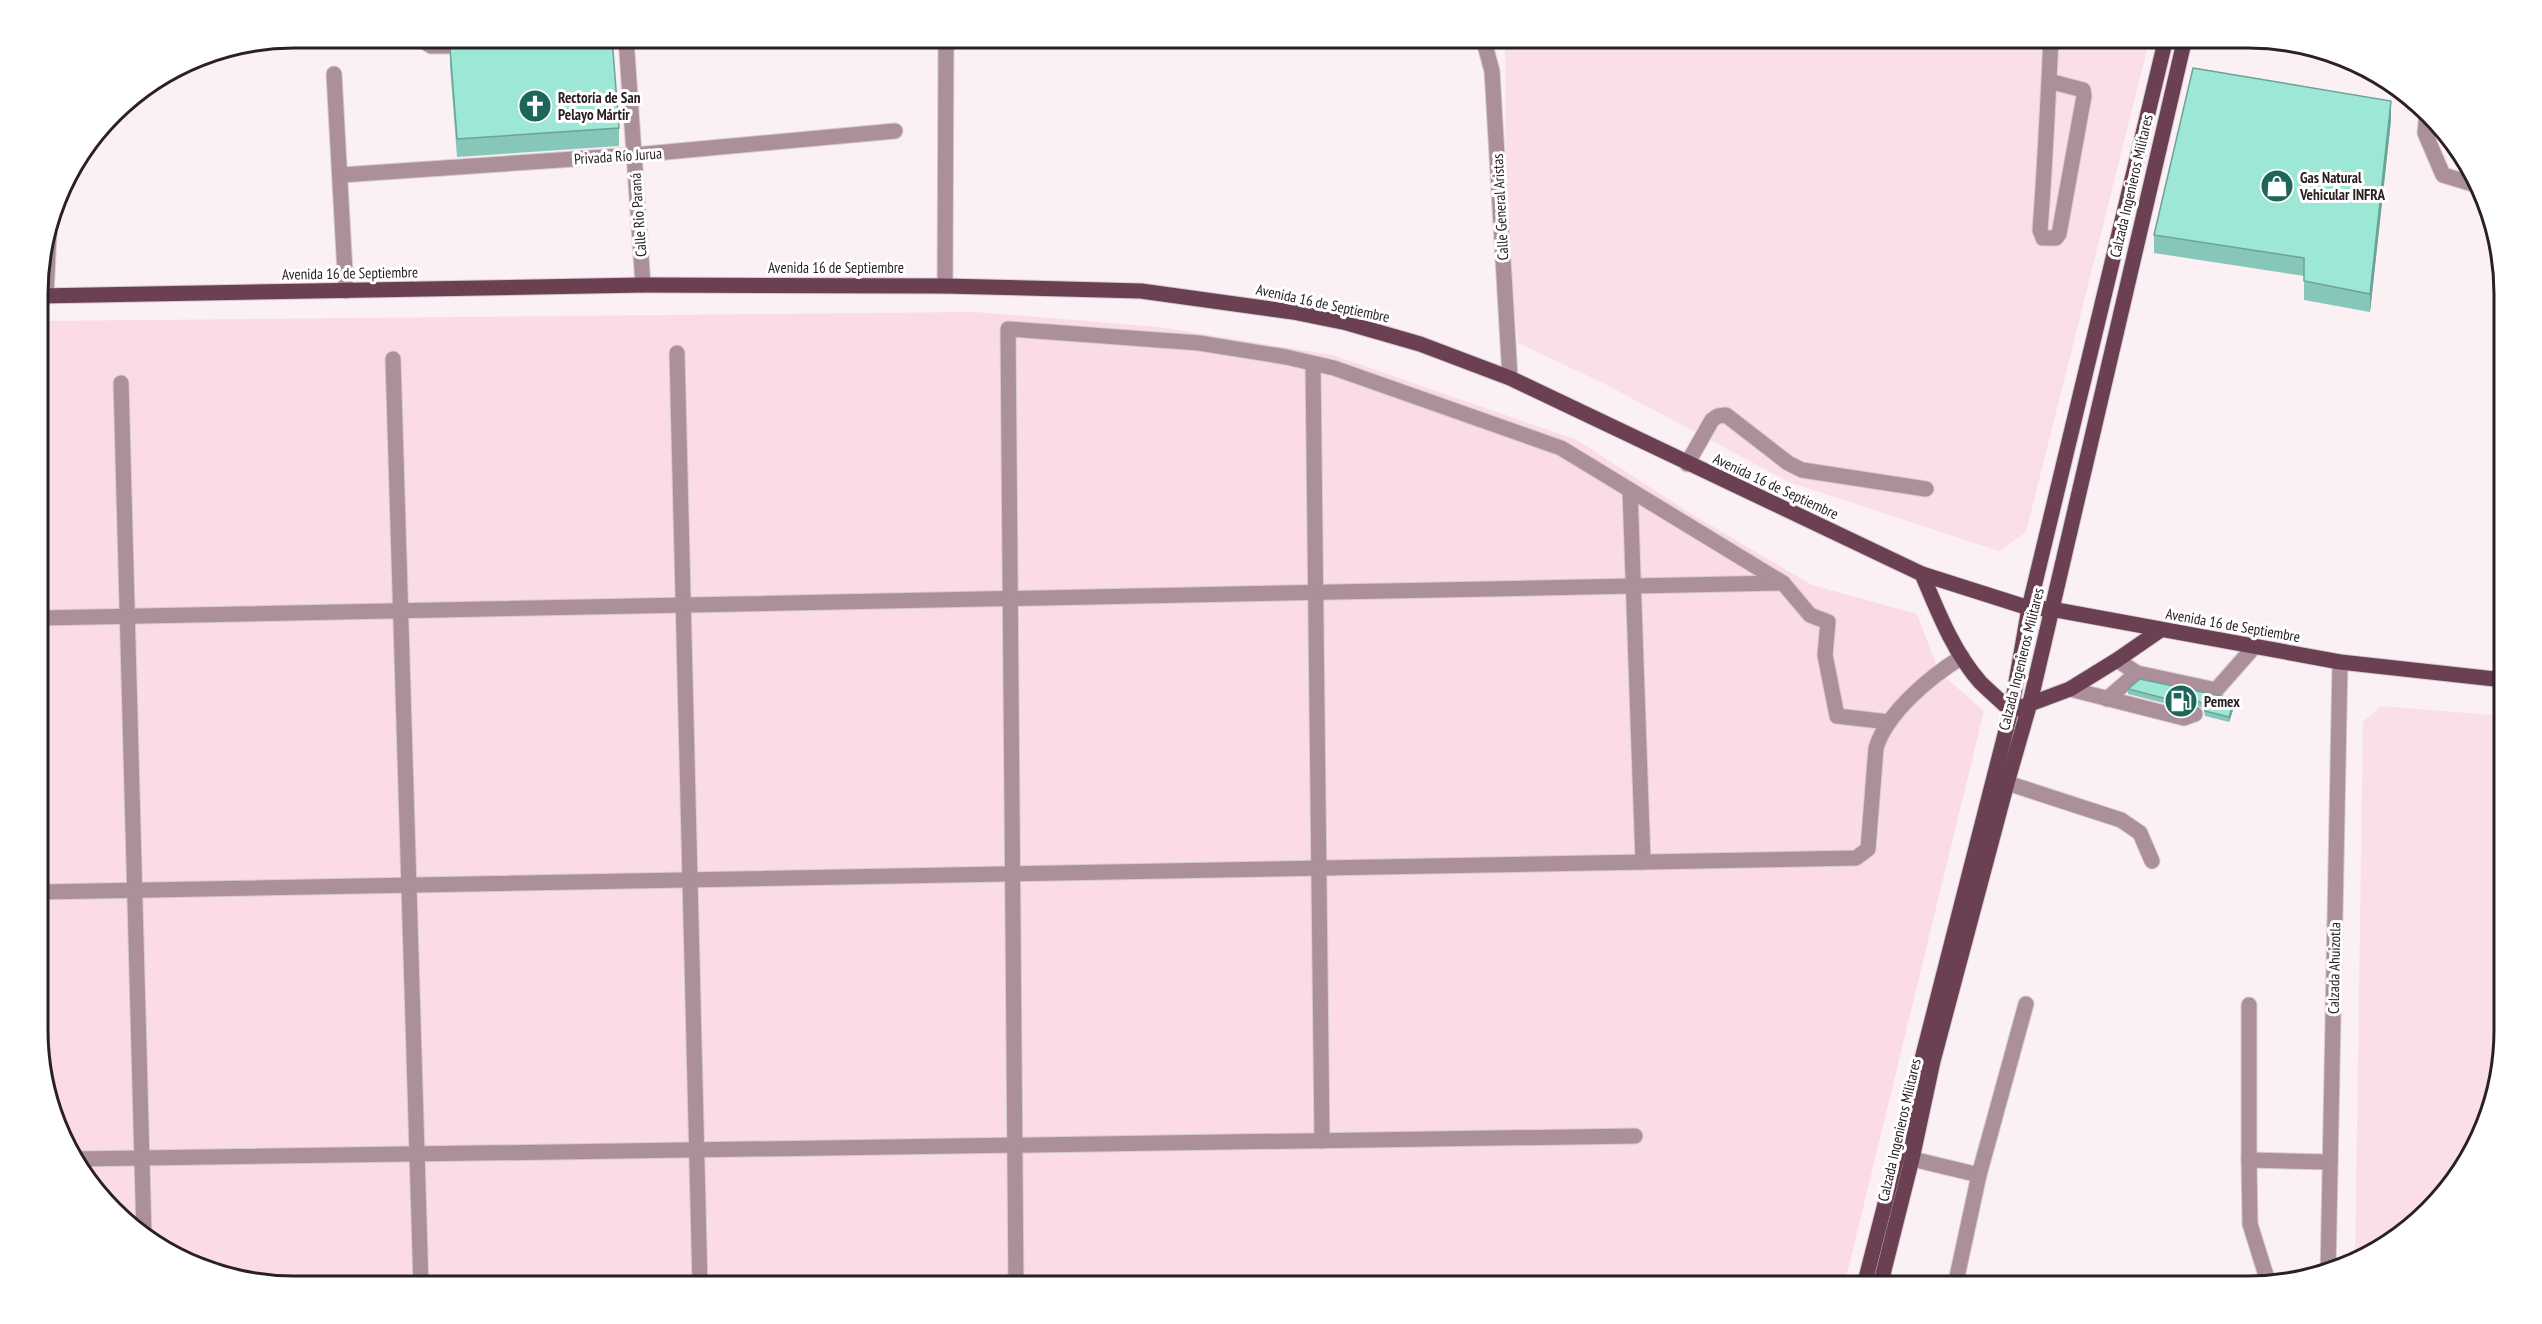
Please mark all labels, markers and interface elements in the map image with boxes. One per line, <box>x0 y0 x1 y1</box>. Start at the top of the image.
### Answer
church icon: Rectoría de San Pelayo Mártir <box>517 88 553 124</box>
place label: Rectoría de San Pelayo Mártir <box>558 88 641 124</box>
street label: Calzada Ingenieros Militares <box>2105 113 2157 259</box>
street label: Privada Río Jurua <box>573 143 663 169</box>
street label: Calle General Aristas <box>1488 153 1512 261</box>
shop icon: Gas Natural Vehicular INFRA <box>2259 168 2295 204</box>
place label: Gas Natural Vehicular INFRA <box>2299 168 2385 204</box>
street label: Calle Río Paraná <box>626 172 650 258</box>
street label: Avenida 16 de Septiembre <box>768 258 904 277</box>
street label: Avenida 16 de Septiembre <box>282 262 418 284</box>
street label: Avenida 16 de Septiembre <box>1255 280 1391 326</box>
street label: Avenida 16 de Septiembre <box>1710 449 1842 523</box>
street label: Calzada Ingenieros Militares <box>1994 586 2048 732</box>
street label: Avenida 16 de Septiembre <box>2164 604 2302 646</box>
fuel station icon: Pemex <box>2163 683 2199 719</box>
place label: Pemex <box>2204 692 2240 711</box>
street label: Calzada Ahuizotla <box>2324 922 2344 1014</box>
street label: Calzada Ingenieros Militares <box>1873 1057 1925 1203</box>

